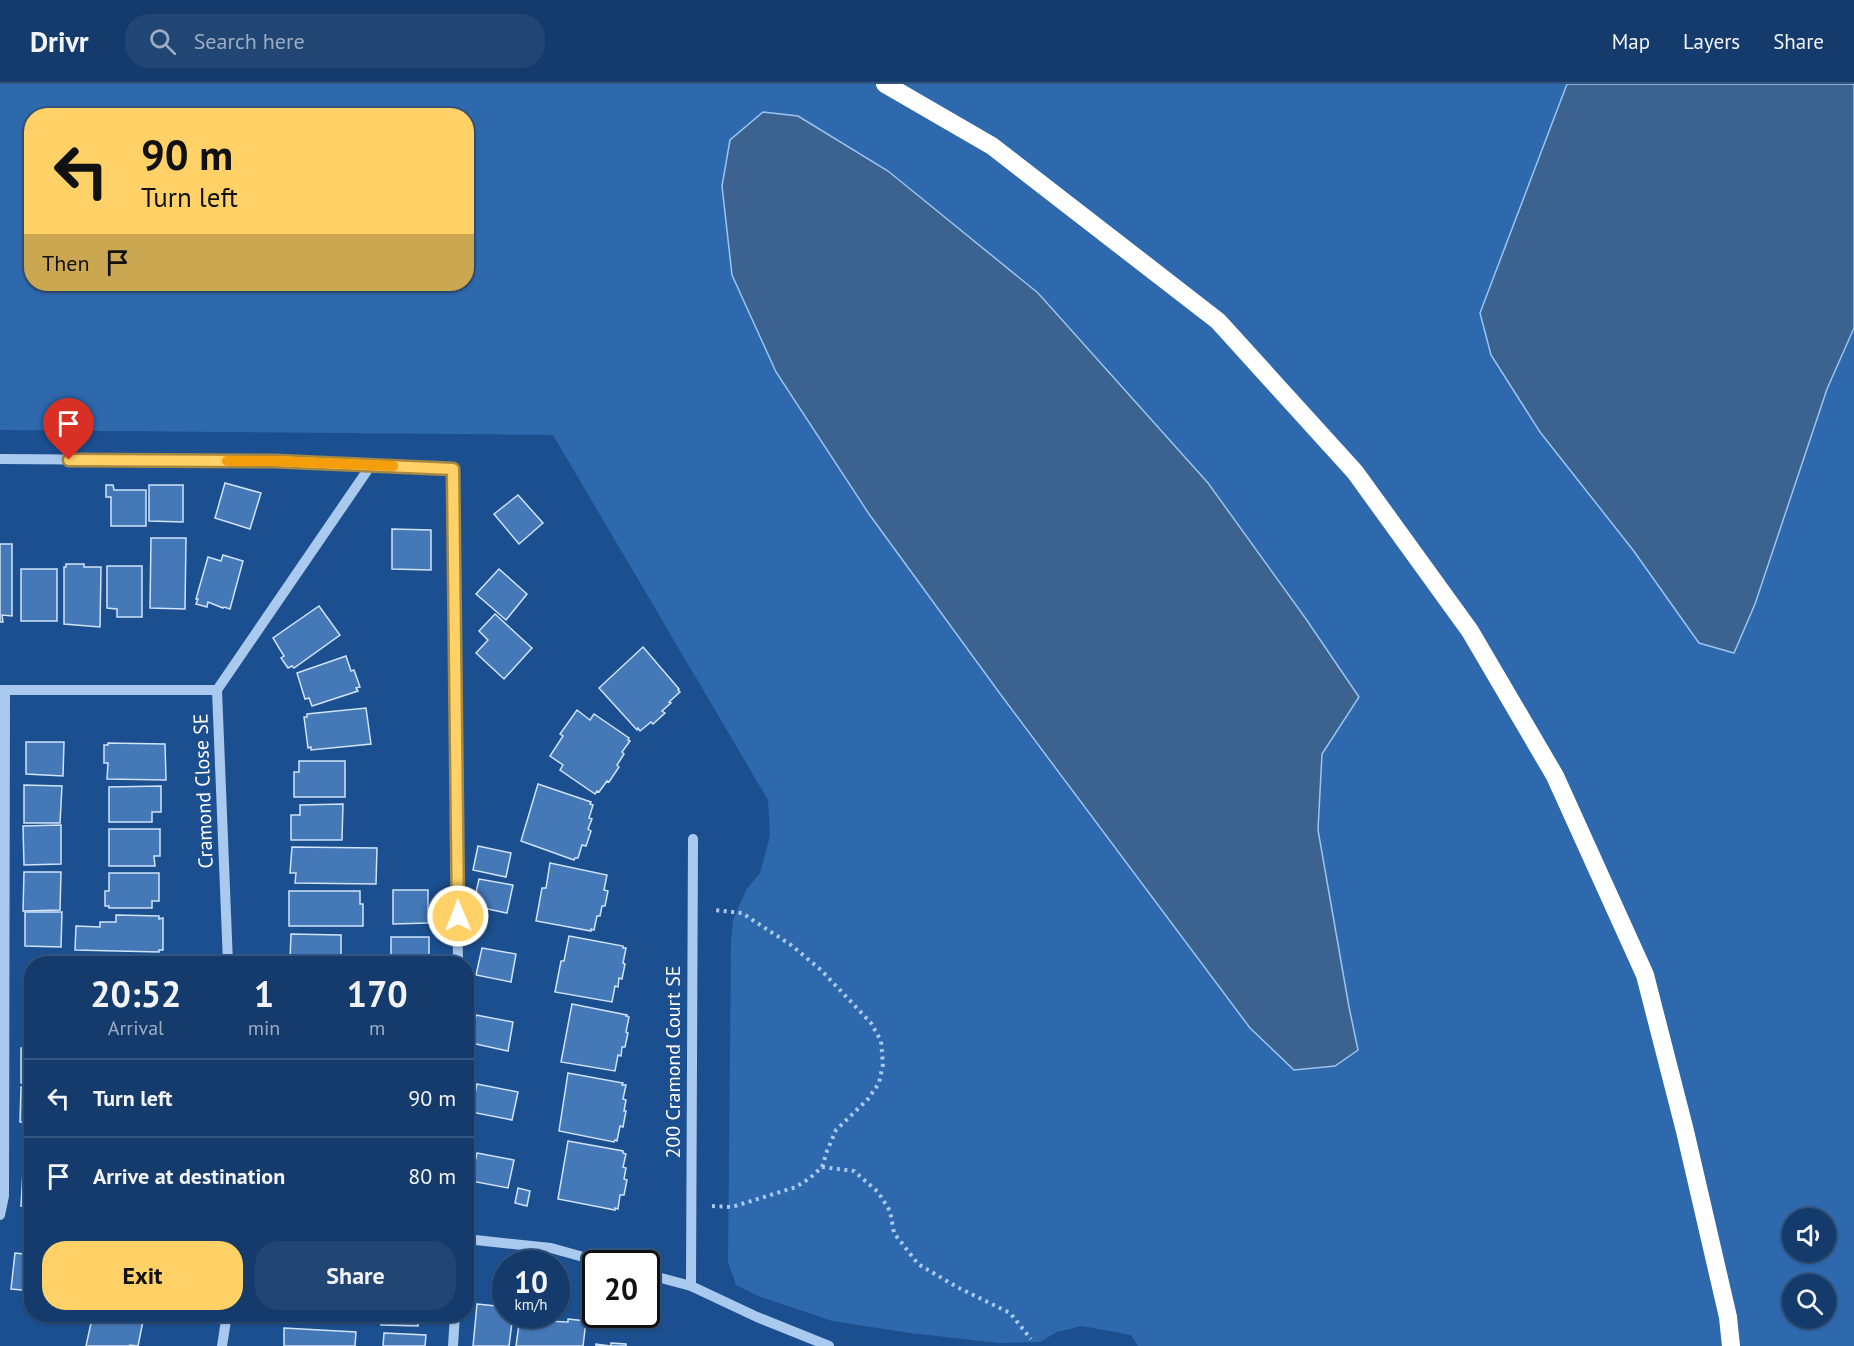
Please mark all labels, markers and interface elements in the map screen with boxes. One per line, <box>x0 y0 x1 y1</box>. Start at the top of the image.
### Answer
search box <box>125 14 545 68</box>
text: Drivr <box>30 23 89 60</box>
icon: search <box>146 25 179 58</box>
text: Search here <box>194 27 305 55</box>
text: Map <box>1612 28 1650 55</box>
text: Layers <box>1683 28 1740 55</box>
text: Share <box>1773 28 1824 55</box>
text: 90 m <box>141 127 233 182</box>
icon: left <box>42 132 120 210</box>
text: Turn left <box>141 180 238 214</box>
icon: arrive <box>101 246 134 279</box>
text: Then <box>42 249 89 277</box>
pin <box>43 398 94 460</box>
icon: arrive <box>52 407 85 440</box>
street label: Cramond Close SE <box>187 713 219 869</box>
position arrow <box>426 884 490 948</box>
street label: 200 Cramond Court SE <box>660 966 686 1158</box>
text: 20:52 <box>90 970 182 1017</box>
text: 1 <box>254 970 274 1017</box>
text: 170 <box>347 970 408 1017</box>
text: Arrival <box>108 1015 164 1041</box>
text: min <box>248 1015 280 1041</box>
text: m <box>369 1015 385 1041</box>
icon: left <box>42 1082 75 1115</box>
text: Turn left <box>93 1084 173 1112</box>
text: 90 m <box>408 1084 456 1112</box>
icon: arrive <box>42 1160 75 1193</box>
text: Arrive at destination <box>93 1162 285 1190</box>
text: 80 m <box>408 1162 456 1190</box>
map controls <box>1782 1208 1836 1328</box>
button: sound <box>1782 1208 1836 1262</box>
button: Exit <box>42 1241 243 1310</box>
button: Share <box>255 1241 456 1310</box>
speed limit sign: 20 <box>582 1250 660 1328</box>
text: 10 <box>514 1262 548 1301</box>
button: search <box>1782 1274 1836 1328</box>
text: km/h <box>515 1295 547 1314</box>

